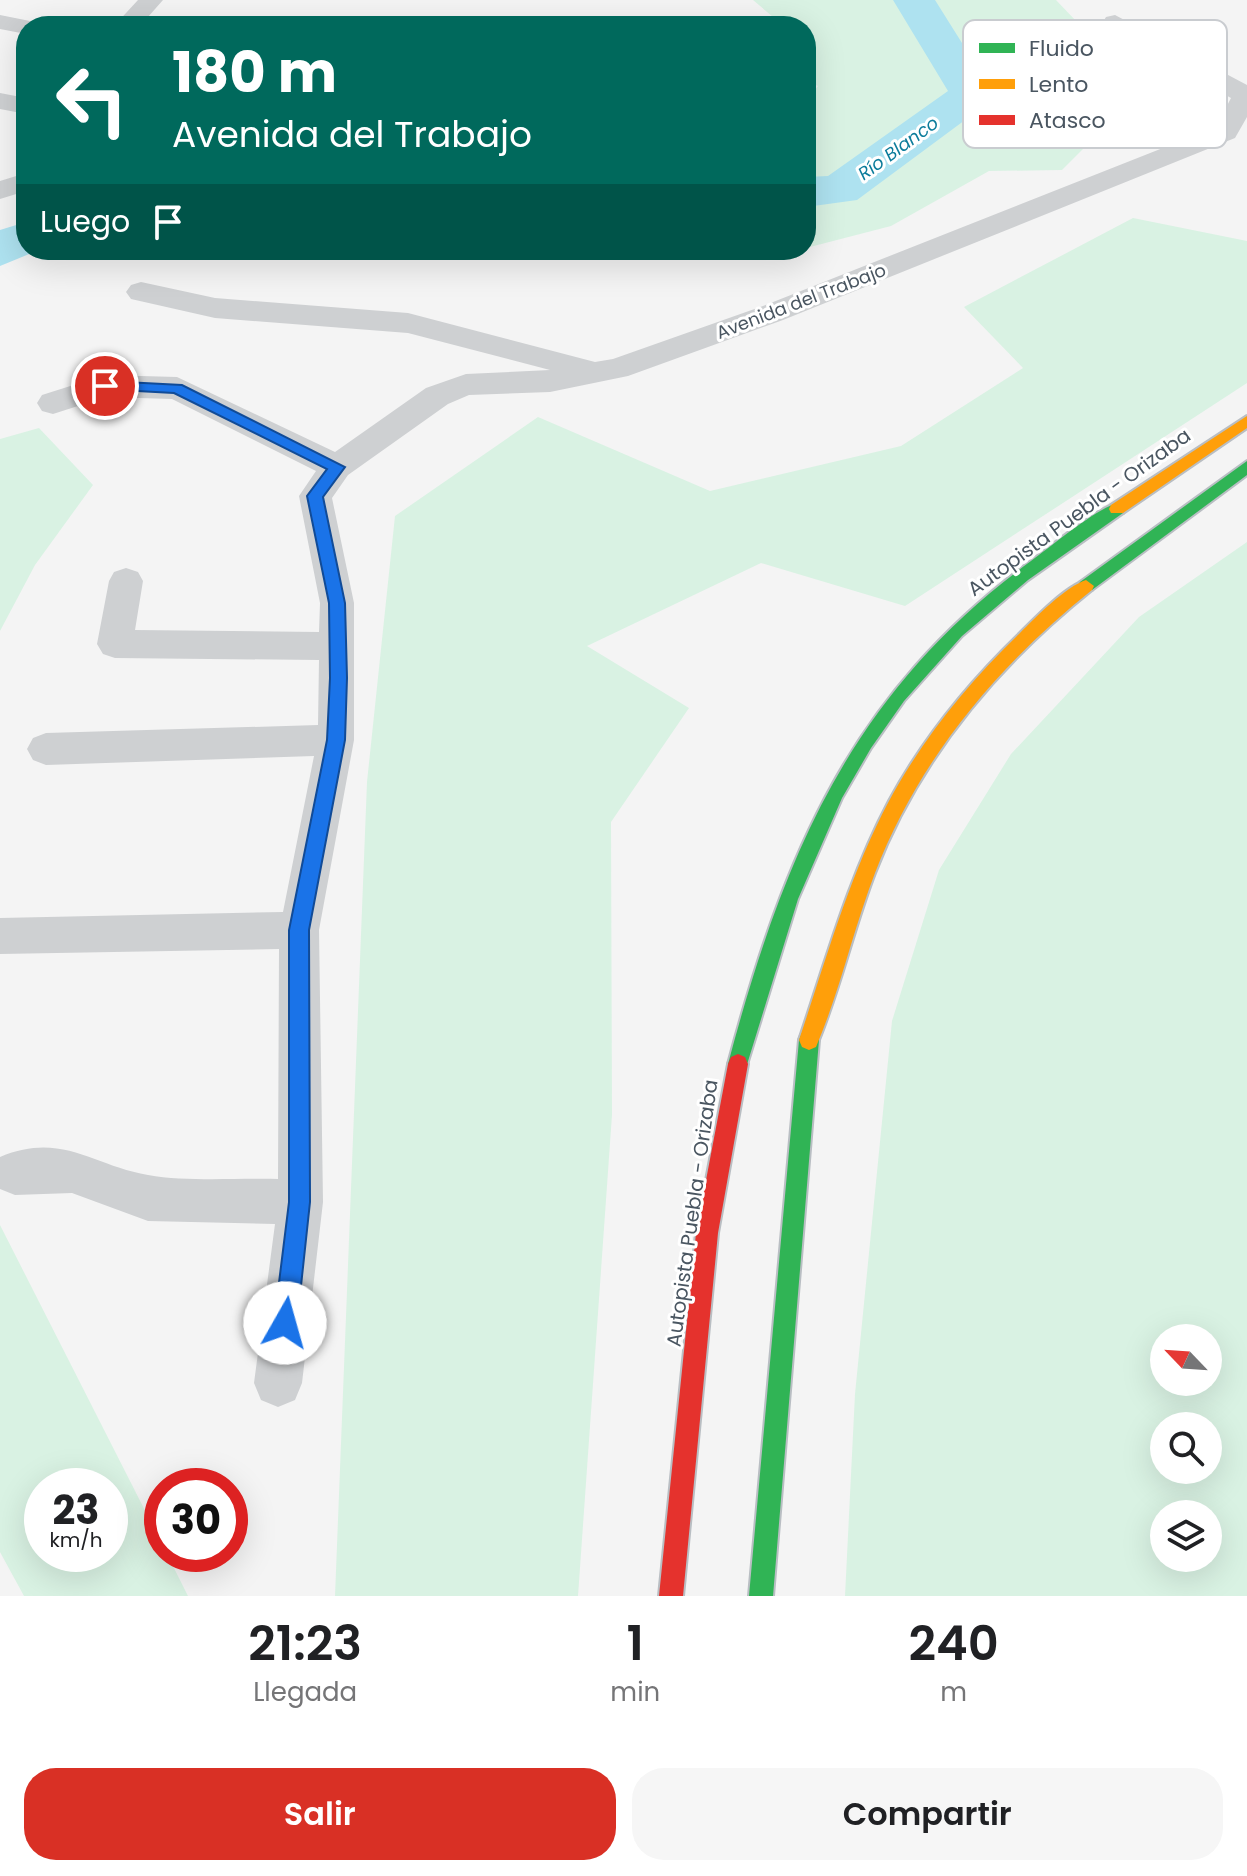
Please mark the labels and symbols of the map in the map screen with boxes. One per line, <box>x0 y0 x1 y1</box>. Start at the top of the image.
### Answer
legend <box>963 20 1227 148</box>
text: Fluido <box>1029 33 1094 64</box>
text: Lento <box>1029 69 1088 100</box>
text: Atasco <box>1029 105 1106 136</box>
water label: Río Blanco <box>853 110 943 186</box>
street label: Avenida del Trabajo <box>713 257 889 345</box>
pin <box>71 352 139 420</box>
street label: Autopista Puebla - Orizaba <box>962 421 1196 603</box>
street label: Autopista Puebla - Orizaba <box>659 1078 725 1348</box>
position arrow <box>243 1281 327 1365</box>
north arrow <box>1150 1324 1222 1396</box>
speed limit sign: 30 <box>144 1468 248 1572</box>

